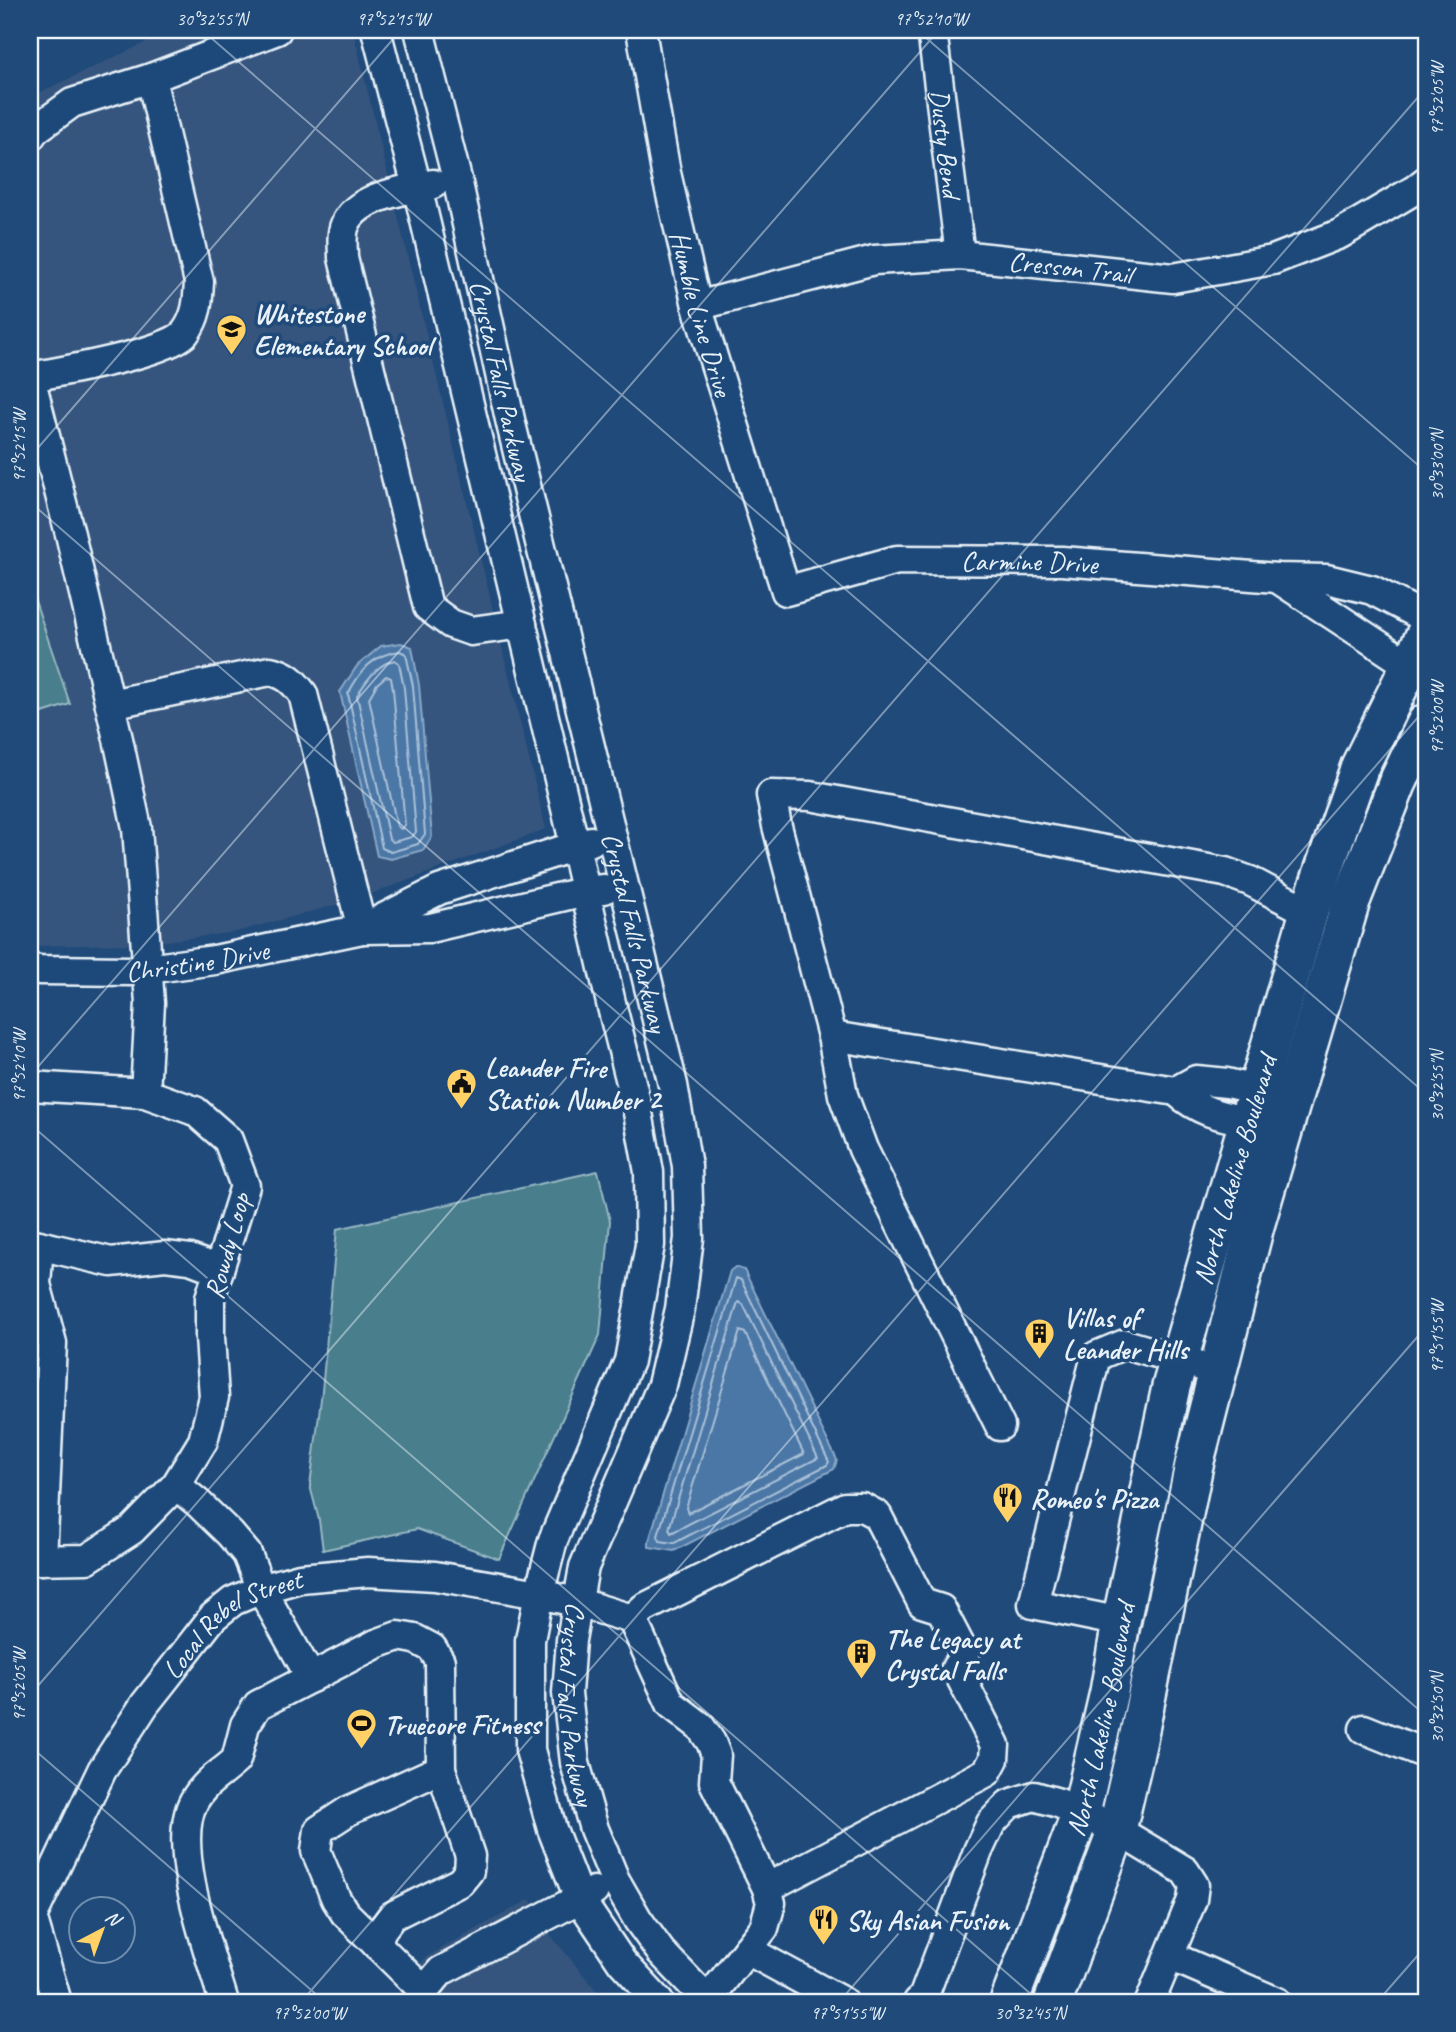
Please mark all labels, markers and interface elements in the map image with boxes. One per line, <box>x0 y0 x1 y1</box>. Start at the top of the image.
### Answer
text: 30°32'55"N <box>177 8 251 30</box>
text: 97°52'15"W <box>356 8 433 30</box>
text: 97°52'10"W <box>894 8 971 30</box>
text: 97°52'05"W <box>1426 59 1448 136</box>
street label: Dusty Bend <box>922 87 971 203</box>
street label: Humble Line Drive <box>663 227 742 402</box>
street label: Cresson Trail <box>1007 243 1139 292</box>
street label: Crystal Falls Parkway <box>462 277 542 486</box>
place label: Whitestone Elementary School <box>254 296 437 363</box>
school or university icon: Whitestone Elementary School <box>214 312 248 356</box>
text: 97°52'15"W <box>8 406 30 483</box>
text: 30°33'00"N <box>1426 426 1448 500</box>
street label: Carmine Drive <box>961 543 1101 581</box>
text: 97°52'00"W <box>1426 678 1448 755</box>
street label: Crystal Falls Parkway <box>594 829 677 1038</box>
street label: Christine Drive <box>124 931 274 989</box>
text: 97°52'10"W <box>8 1026 30 1103</box>
street label: North Lakeline Boulevard <box>1184 1047 1285 1289</box>
text: 30°32'55"N <box>1426 1047 1448 1121</box>
place label: Leander Fire Station Number 2 <box>485 1050 663 1117</box>
public building icon: Leander Fire Station Number 2 <box>445 1066 479 1110</box>
street label: Rowdy Loop <box>196 1188 258 1303</box>
text: 97°51'55"W <box>1426 1297 1448 1374</box>
place label: Villas of Leander Hills <box>1063 1300 1191 1367</box>
building icon: Villas of Leander Hills <box>1023 1316 1057 1360</box>
restaurant icon: Romeo's Pizza <box>990 1481 1024 1525</box>
place label: Romeo's Pizza <box>1030 1481 1161 1516</box>
street label: Local Rebel Street <box>154 1560 308 1686</box>
street label: North Lakeline Boulevard <box>1056 1596 1143 1841</box>
street label: Crystal Falls Parkway <box>549 1600 604 1812</box>
place label: The Legacy at Crystal Falls <box>885 1621 1023 1689</box>
building icon: The Legacy at Crystal Falls <box>845 1637 879 1681</box>
text: 97°52'05"W <box>8 1645 30 1722</box>
text: 30°32'50"N <box>1426 1669 1448 1743</box>
sports icon: Truecore Fitness <box>344 1707 378 1751</box>
place label: Truecore Fitness <box>384 1707 544 1742</box>
north arrow <box>66 1896 136 1966</box>
restaurant icon: Sky Asian Fusion <box>806 1903 840 1947</box>
place label: Sky Asian Fusion <box>846 1903 1011 1939</box>
text: N <box>100 1905 127 1933</box>
text: 97°52'00"W <box>272 2002 349 2024</box>
text: 97°51'55"W <box>810 2002 887 2024</box>
text: 30°32'45"N <box>995 2002 1069 2024</box>

